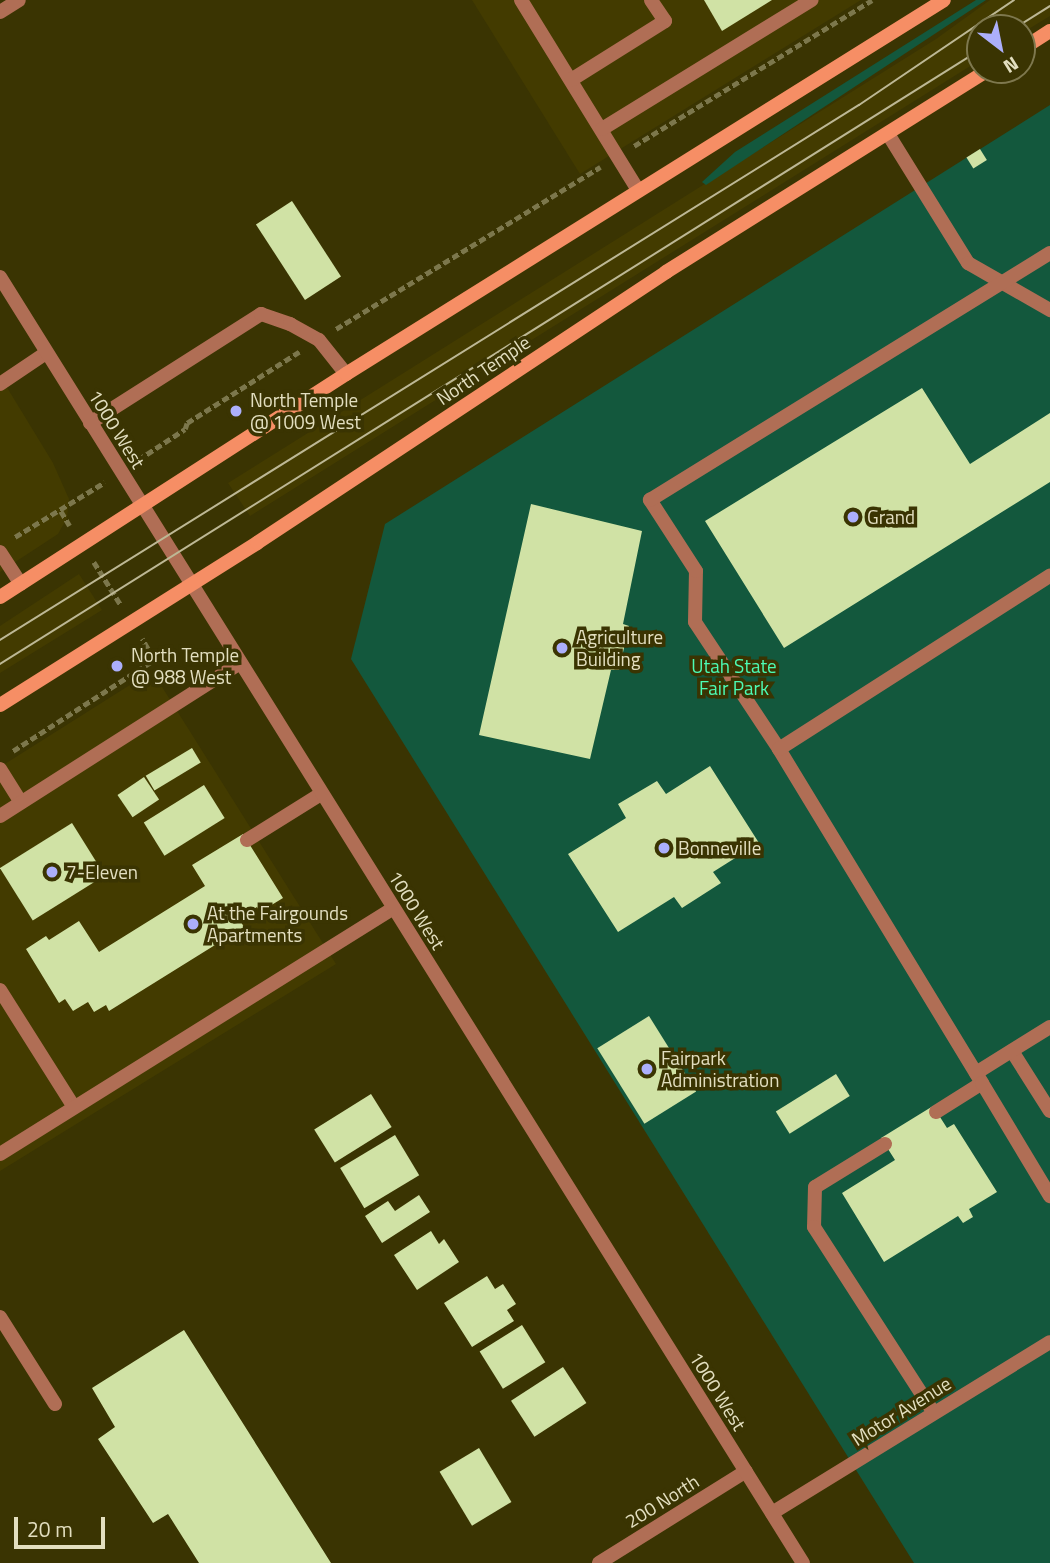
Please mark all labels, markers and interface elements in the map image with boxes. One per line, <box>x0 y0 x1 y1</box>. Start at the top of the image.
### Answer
north arrow <box>966 14 1036 84</box>
text: N <box>998 50 1025 81</box>
street label: North Temple <box>432 330 534 410</box>
street label: 1000 West <box>84 386 150 472</box>
place label: North Temple @ 1009 West <box>250 389 361 433</box>
marker: North Temple @ 1009 West <box>228 403 244 419</box>
place label: Grand <box>867 506 915 528</box>
marker: Grand <box>845 509 861 525</box>
place label: Agriculture Building <box>576 626 663 670</box>
marker: Agriculture Building <box>554 640 570 656</box>
place label: North Temple @ 988 West <box>131 644 239 688</box>
park label: Utah State Fair Park <box>691 655 777 699</box>
marker: North Temple @ 988 West <box>109 658 125 674</box>
place label: Bonneville <box>678 837 761 859</box>
marker: Bonneville <box>656 840 672 856</box>
place label: 7-Eleven <box>66 861 138 883</box>
marker: 7-Eleven <box>44 864 60 880</box>
street label: 1000 West <box>384 867 450 953</box>
place label: At the Fairgounds Apartments <box>207 902 348 946</box>
marker: At the Fairgounds Apartments <box>185 916 201 932</box>
place label: Fairpark Administration <box>661 1047 779 1091</box>
marker: Fairpark Administration <box>639 1061 655 1077</box>
street label: 1000 West <box>685 1348 751 1434</box>
street label: Motor Avenue <box>847 1371 955 1451</box>
street label: 200 North <box>621 1470 703 1532</box>
scale bar <box>18 1504 108 1548</box>
text: 20 m <box>27 1513 73 1545</box>

